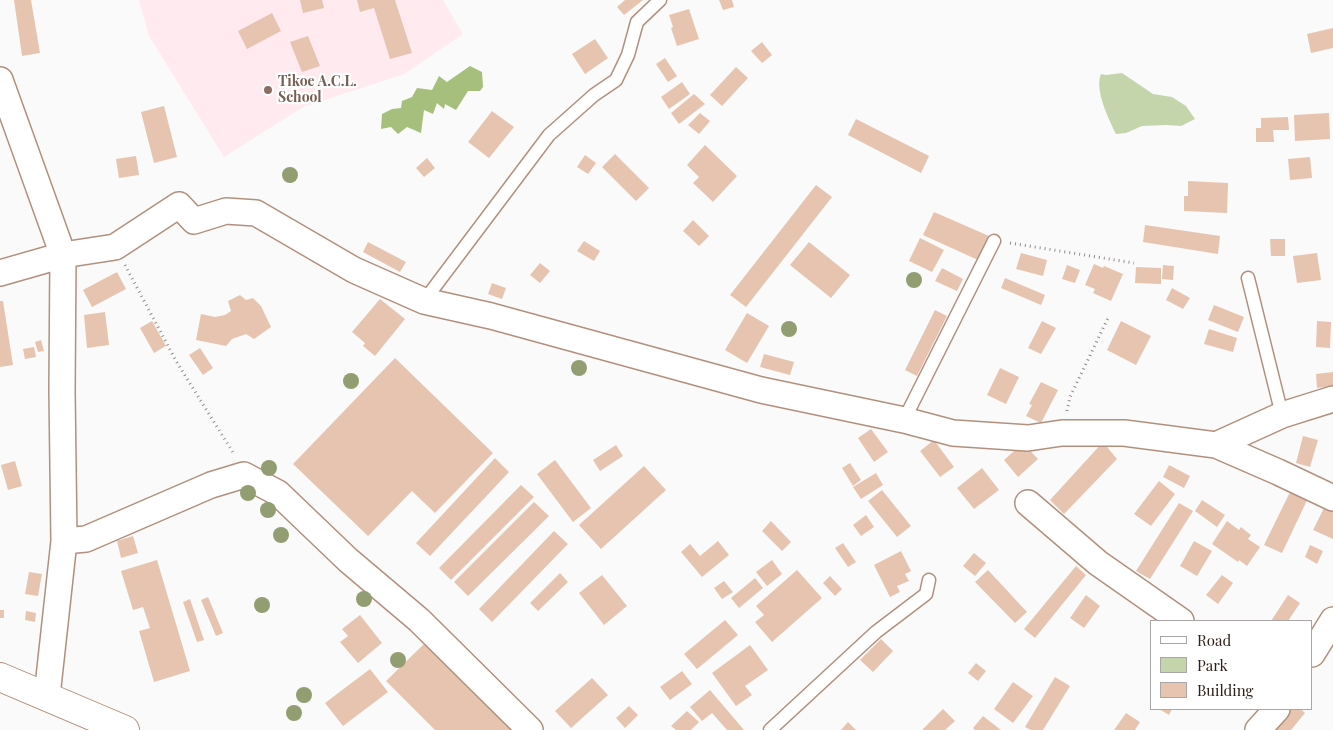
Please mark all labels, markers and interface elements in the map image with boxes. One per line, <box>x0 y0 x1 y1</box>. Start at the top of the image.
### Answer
place label: Tikoe A.C.L. School <box>278 74 357 106</box>
marker: Tikoe A.C.L. School <box>262 84 274 96</box>
legend <box>1150 620 1313 710</box>
text: Road <box>1197 630 1231 650</box>
text: Park <box>1197 655 1228 675</box>
text: Building <box>1197 680 1253 700</box>

